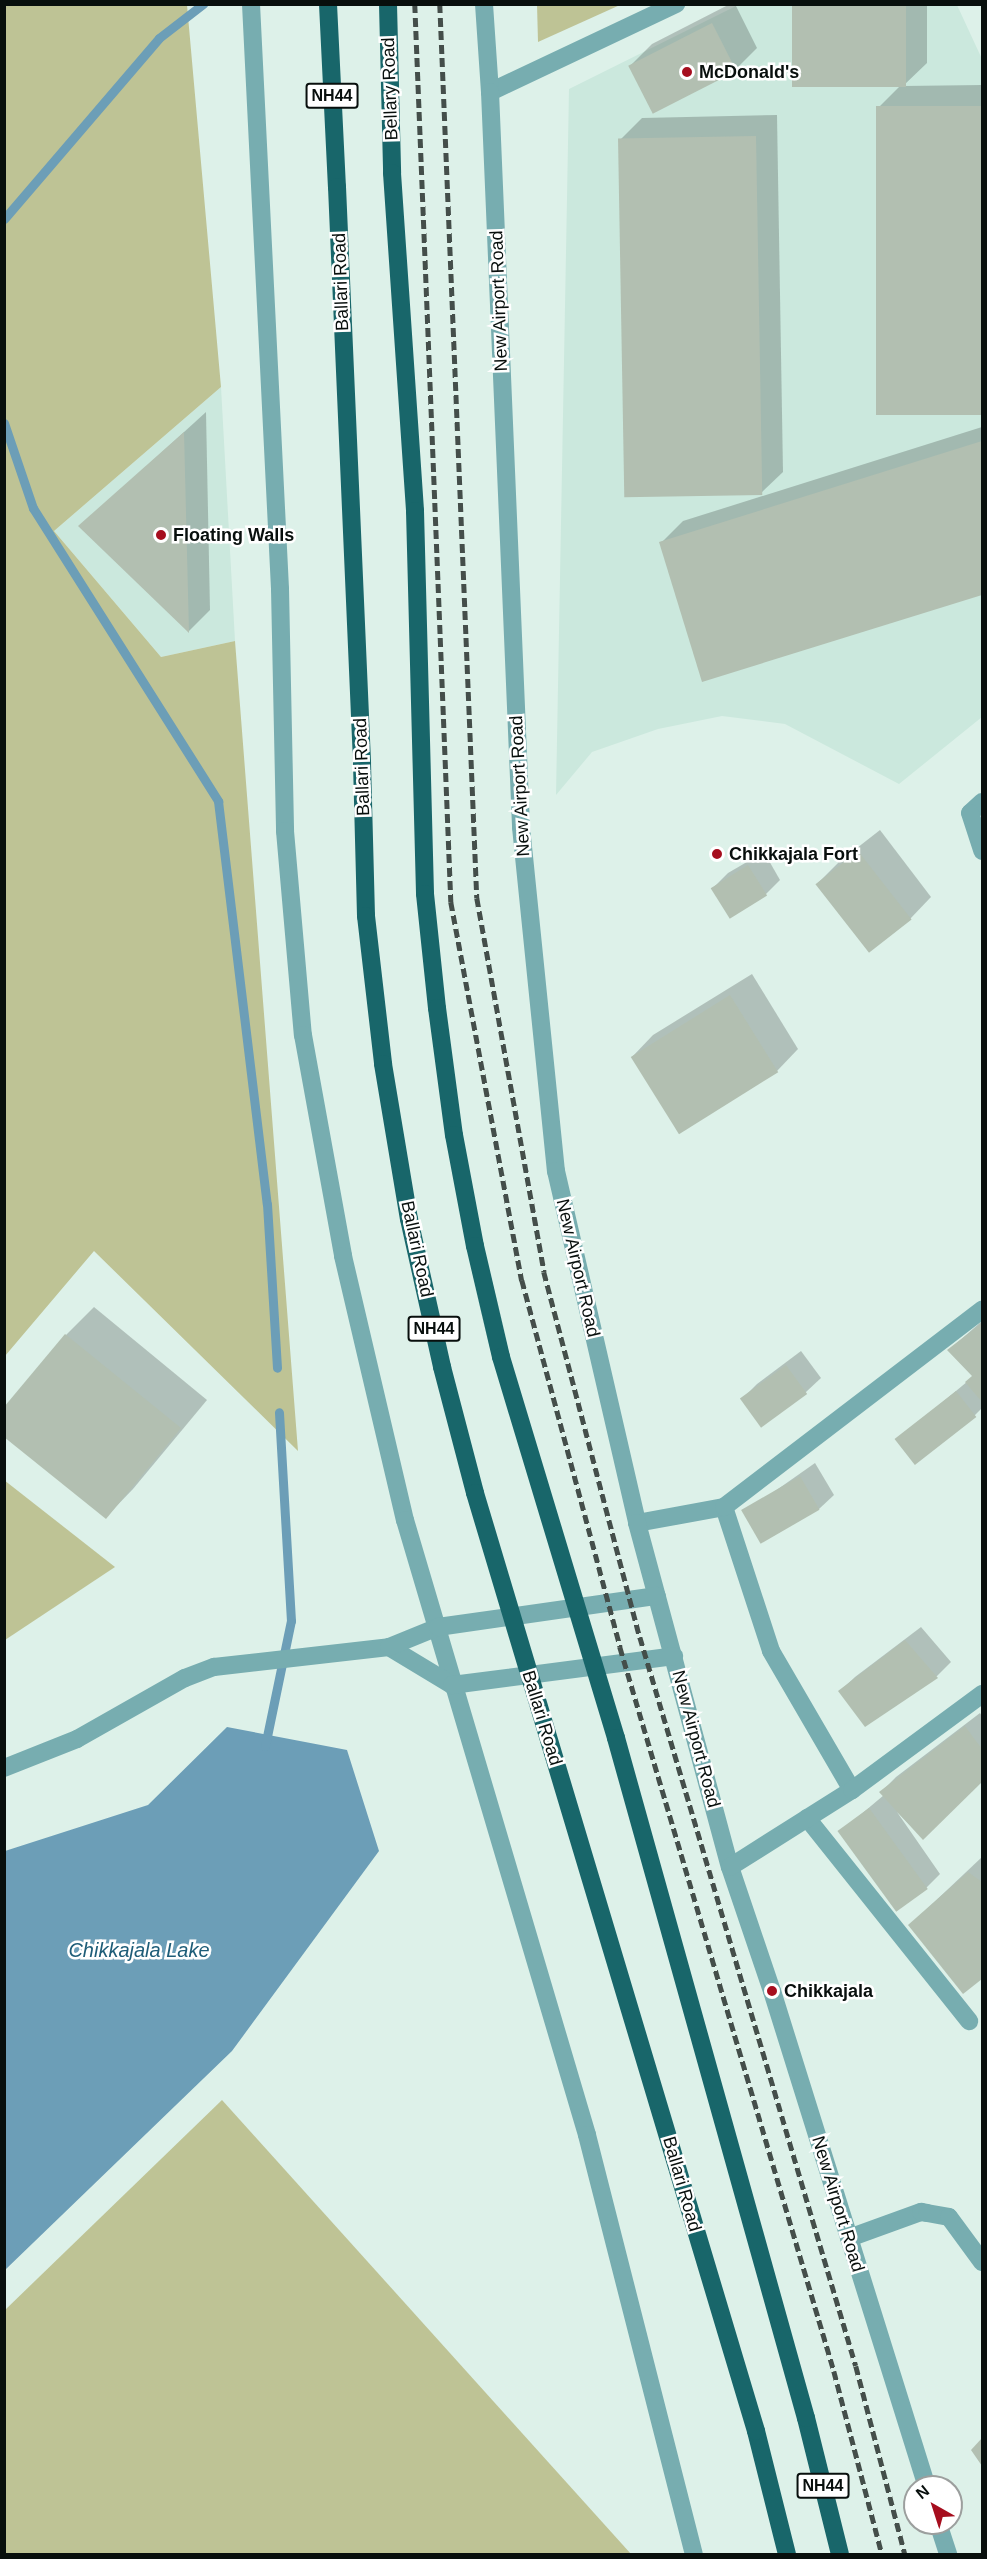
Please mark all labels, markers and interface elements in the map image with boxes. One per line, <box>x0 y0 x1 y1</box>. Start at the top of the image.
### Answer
street label: Bellary Road <box>377 37 403 141</box>
place label: McDonald's <box>699 61 799 83</box>
marker: McDonald's <box>680 65 694 79</box>
road number: NH44 <box>305 83 359 109</box>
street label: New Airport Road <box>486 230 512 372</box>
street label: Ballari Road <box>328 233 354 331</box>
place label: Floating Walls <box>173 524 294 546</box>
marker: Floating Walls <box>154 528 168 542</box>
street label: New Airport Road <box>505 715 535 857</box>
street label: Ballari Road <box>349 718 375 816</box>
place label: Chikkajala Fort <box>729 843 858 865</box>
marker: Chikkajala Fort <box>710 847 724 861</box>
street label: New Airport Road <box>551 1196 605 1340</box>
street label: Ballari Road <box>396 1199 438 1299</box>
road number: NH44 <box>407 1316 461 1342</box>
street label: Ballari Road <box>517 1668 567 1768</box>
street label: New Airport Road <box>667 1668 725 1810</box>
water label: Chikkajala Lake <box>68 1938 210 1962</box>
place label: Chikkajala <box>784 1980 873 2002</box>
marker: Chikkajala <box>765 1984 779 1998</box>
street label: New Airport Road <box>807 2133 869 2275</box>
street label: Ballari Road <box>658 2134 706 2234</box>
road number: NH44 <box>796 2473 850 2499</box>
north arrow <box>903 2475 963 2535</box>
text: N <box>913 2482 932 2502</box>

